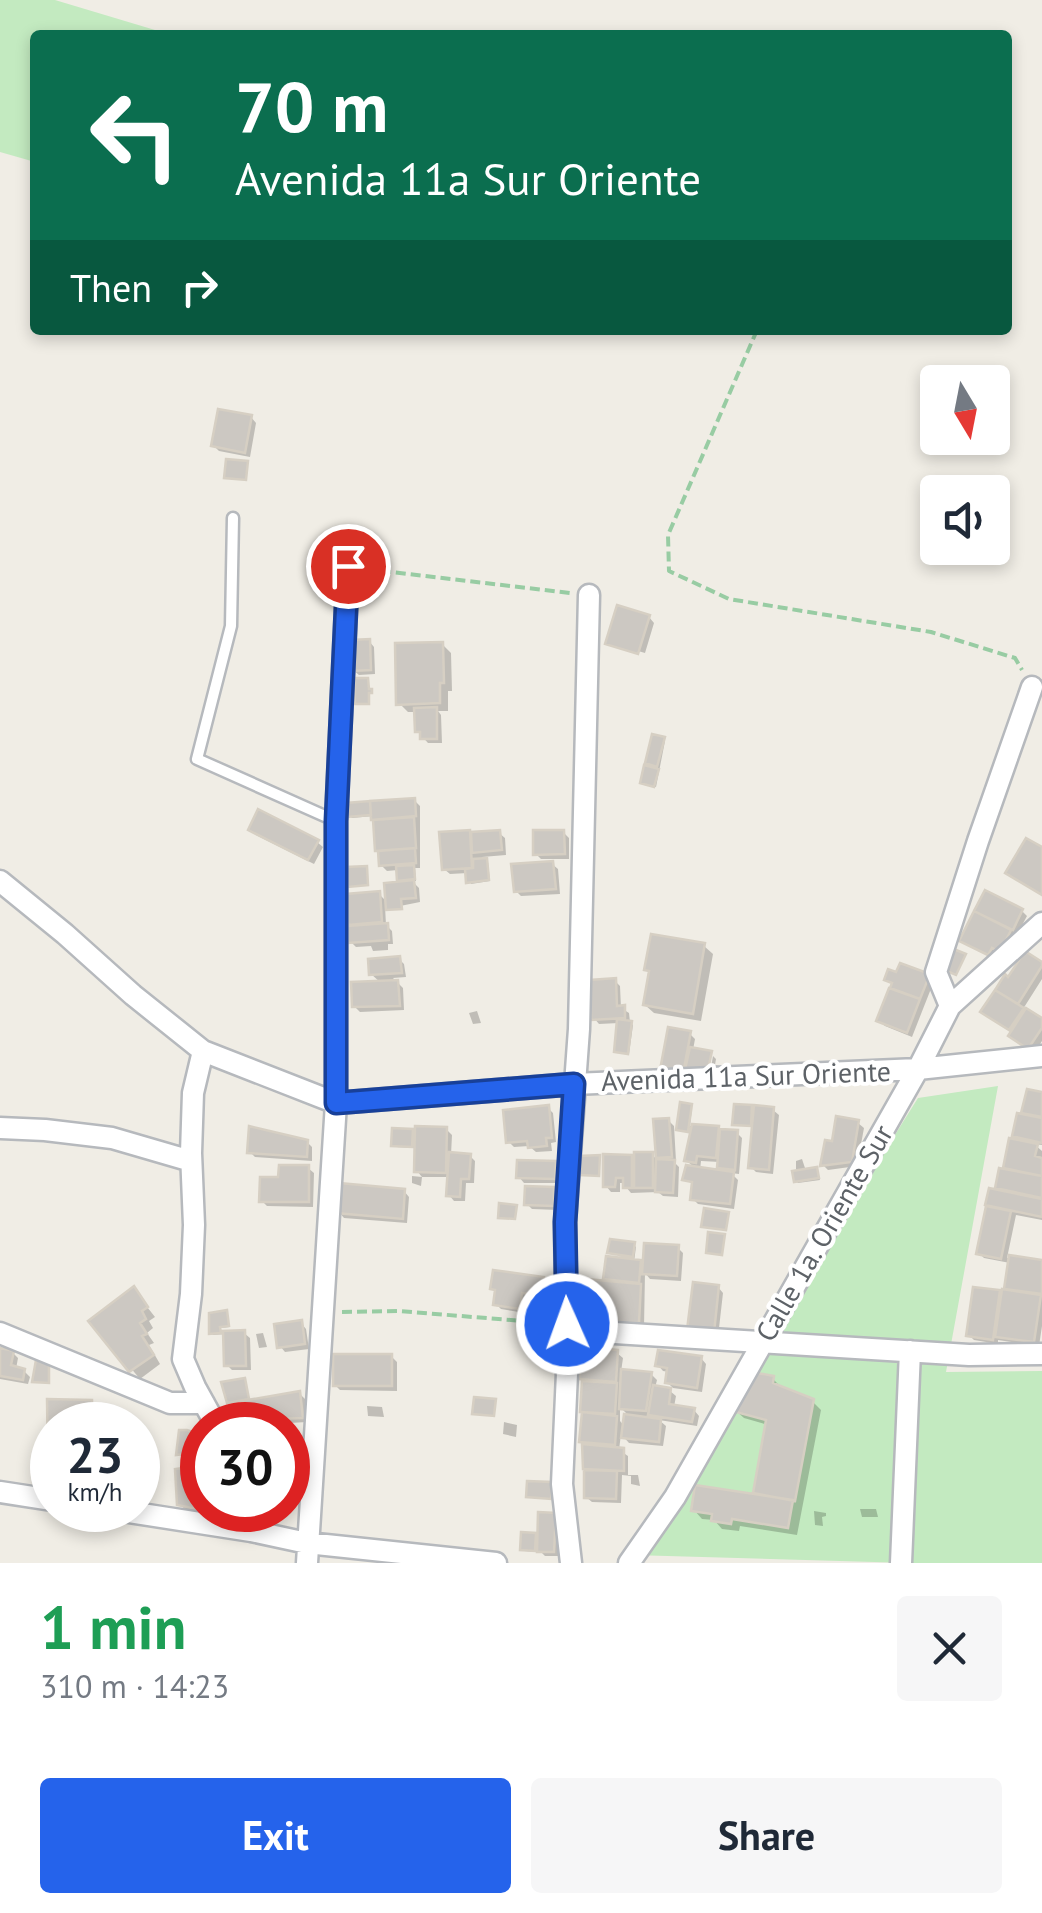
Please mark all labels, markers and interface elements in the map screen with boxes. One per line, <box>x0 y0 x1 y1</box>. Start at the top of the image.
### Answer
text: 70 m <box>235 61 388 151</box>
icon: left <box>70 70 200 200</box>
text: Avenida 11a Sur Oriente <box>235 149 701 207</box>
icon: right <box>172 260 227 315</box>
text: Then <box>70 263 152 312</box>
north arrow <box>920 365 1010 455</box>
map controls <box>920 365 1010 565</box>
button: sound <box>920 475 1010 565</box>
pin <box>306 524 391 609</box>
icon: arrive <box>321 539 376 594</box>
street label: Avenida 11a Sur Oriente <box>600 1052 892 1099</box>
street label: Calle 1a. Oriente Sur <box>747 1117 901 1348</box>
position arrow <box>515 1272 619 1376</box>
speed limit sign: 30 <box>180 1402 310 1532</box>
text: 23 <box>67 1422 123 1487</box>
text: km/h <box>68 1476 122 1508</box>
text: 1 min <box>40 1588 186 1666</box>
button: close <box>897 1596 1002 1701</box>
text: 310 m · 14:23 <box>40 1665 229 1707</box>
button: Exit <box>40 1778 511 1893</box>
button: Share <box>531 1778 1002 1893</box>

